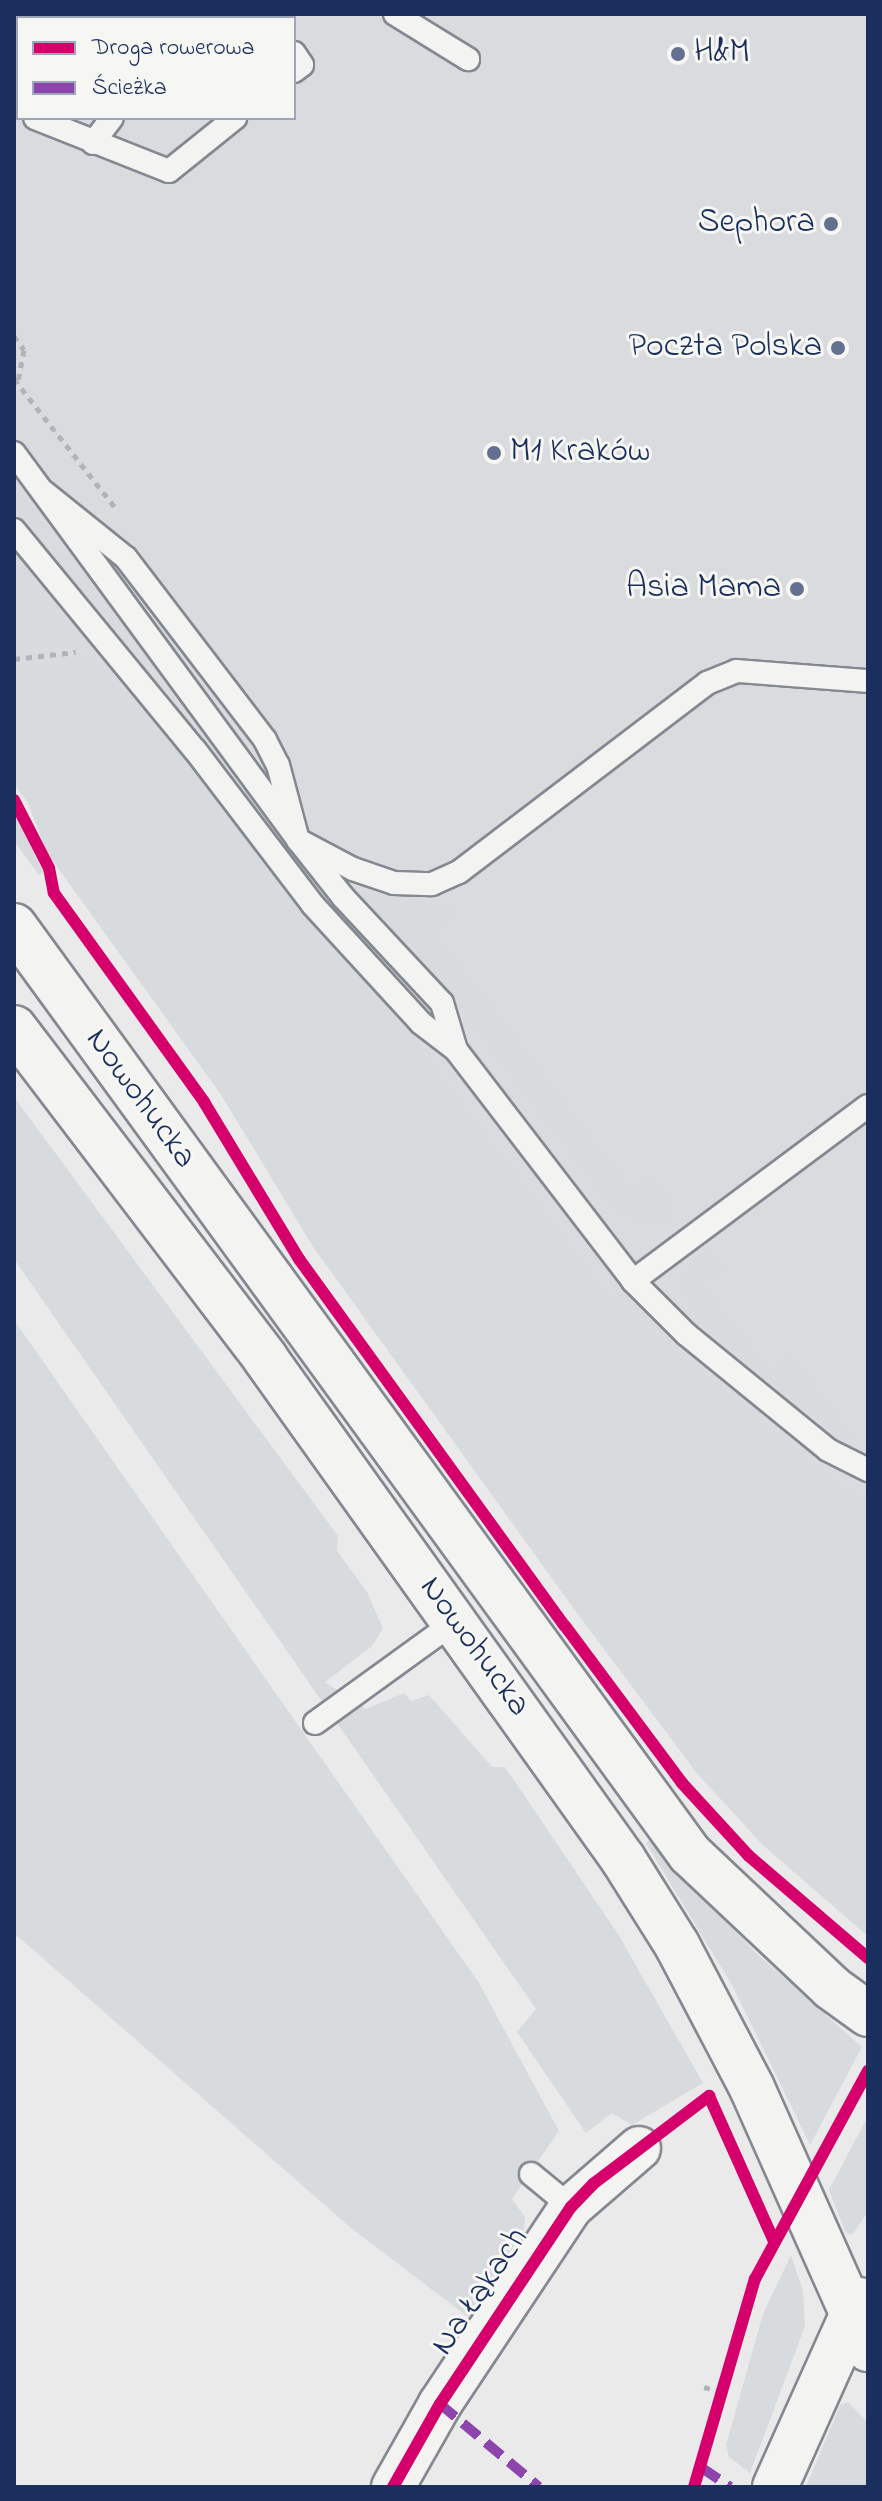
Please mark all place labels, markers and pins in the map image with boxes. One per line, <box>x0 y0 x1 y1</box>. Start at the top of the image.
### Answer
place label: H&M <box>694 34 750 74</box>
marker: H&M <box>669 45 687 63</box>
place label: Sephora <box>698 204 815 244</box>
marker: Sephora <box>822 215 840 233</box>
place label: Poczta Polska <box>628 328 822 368</box>
marker: Poczta Polska <box>829 339 847 357</box>
place label: M1 Kraków <box>510 433 650 473</box>
marker: M1 Kraków <box>485 444 503 462</box>
place label: Asia Mama <box>626 569 781 609</box>
marker: Asia Mama <box>788 580 806 598</box>

